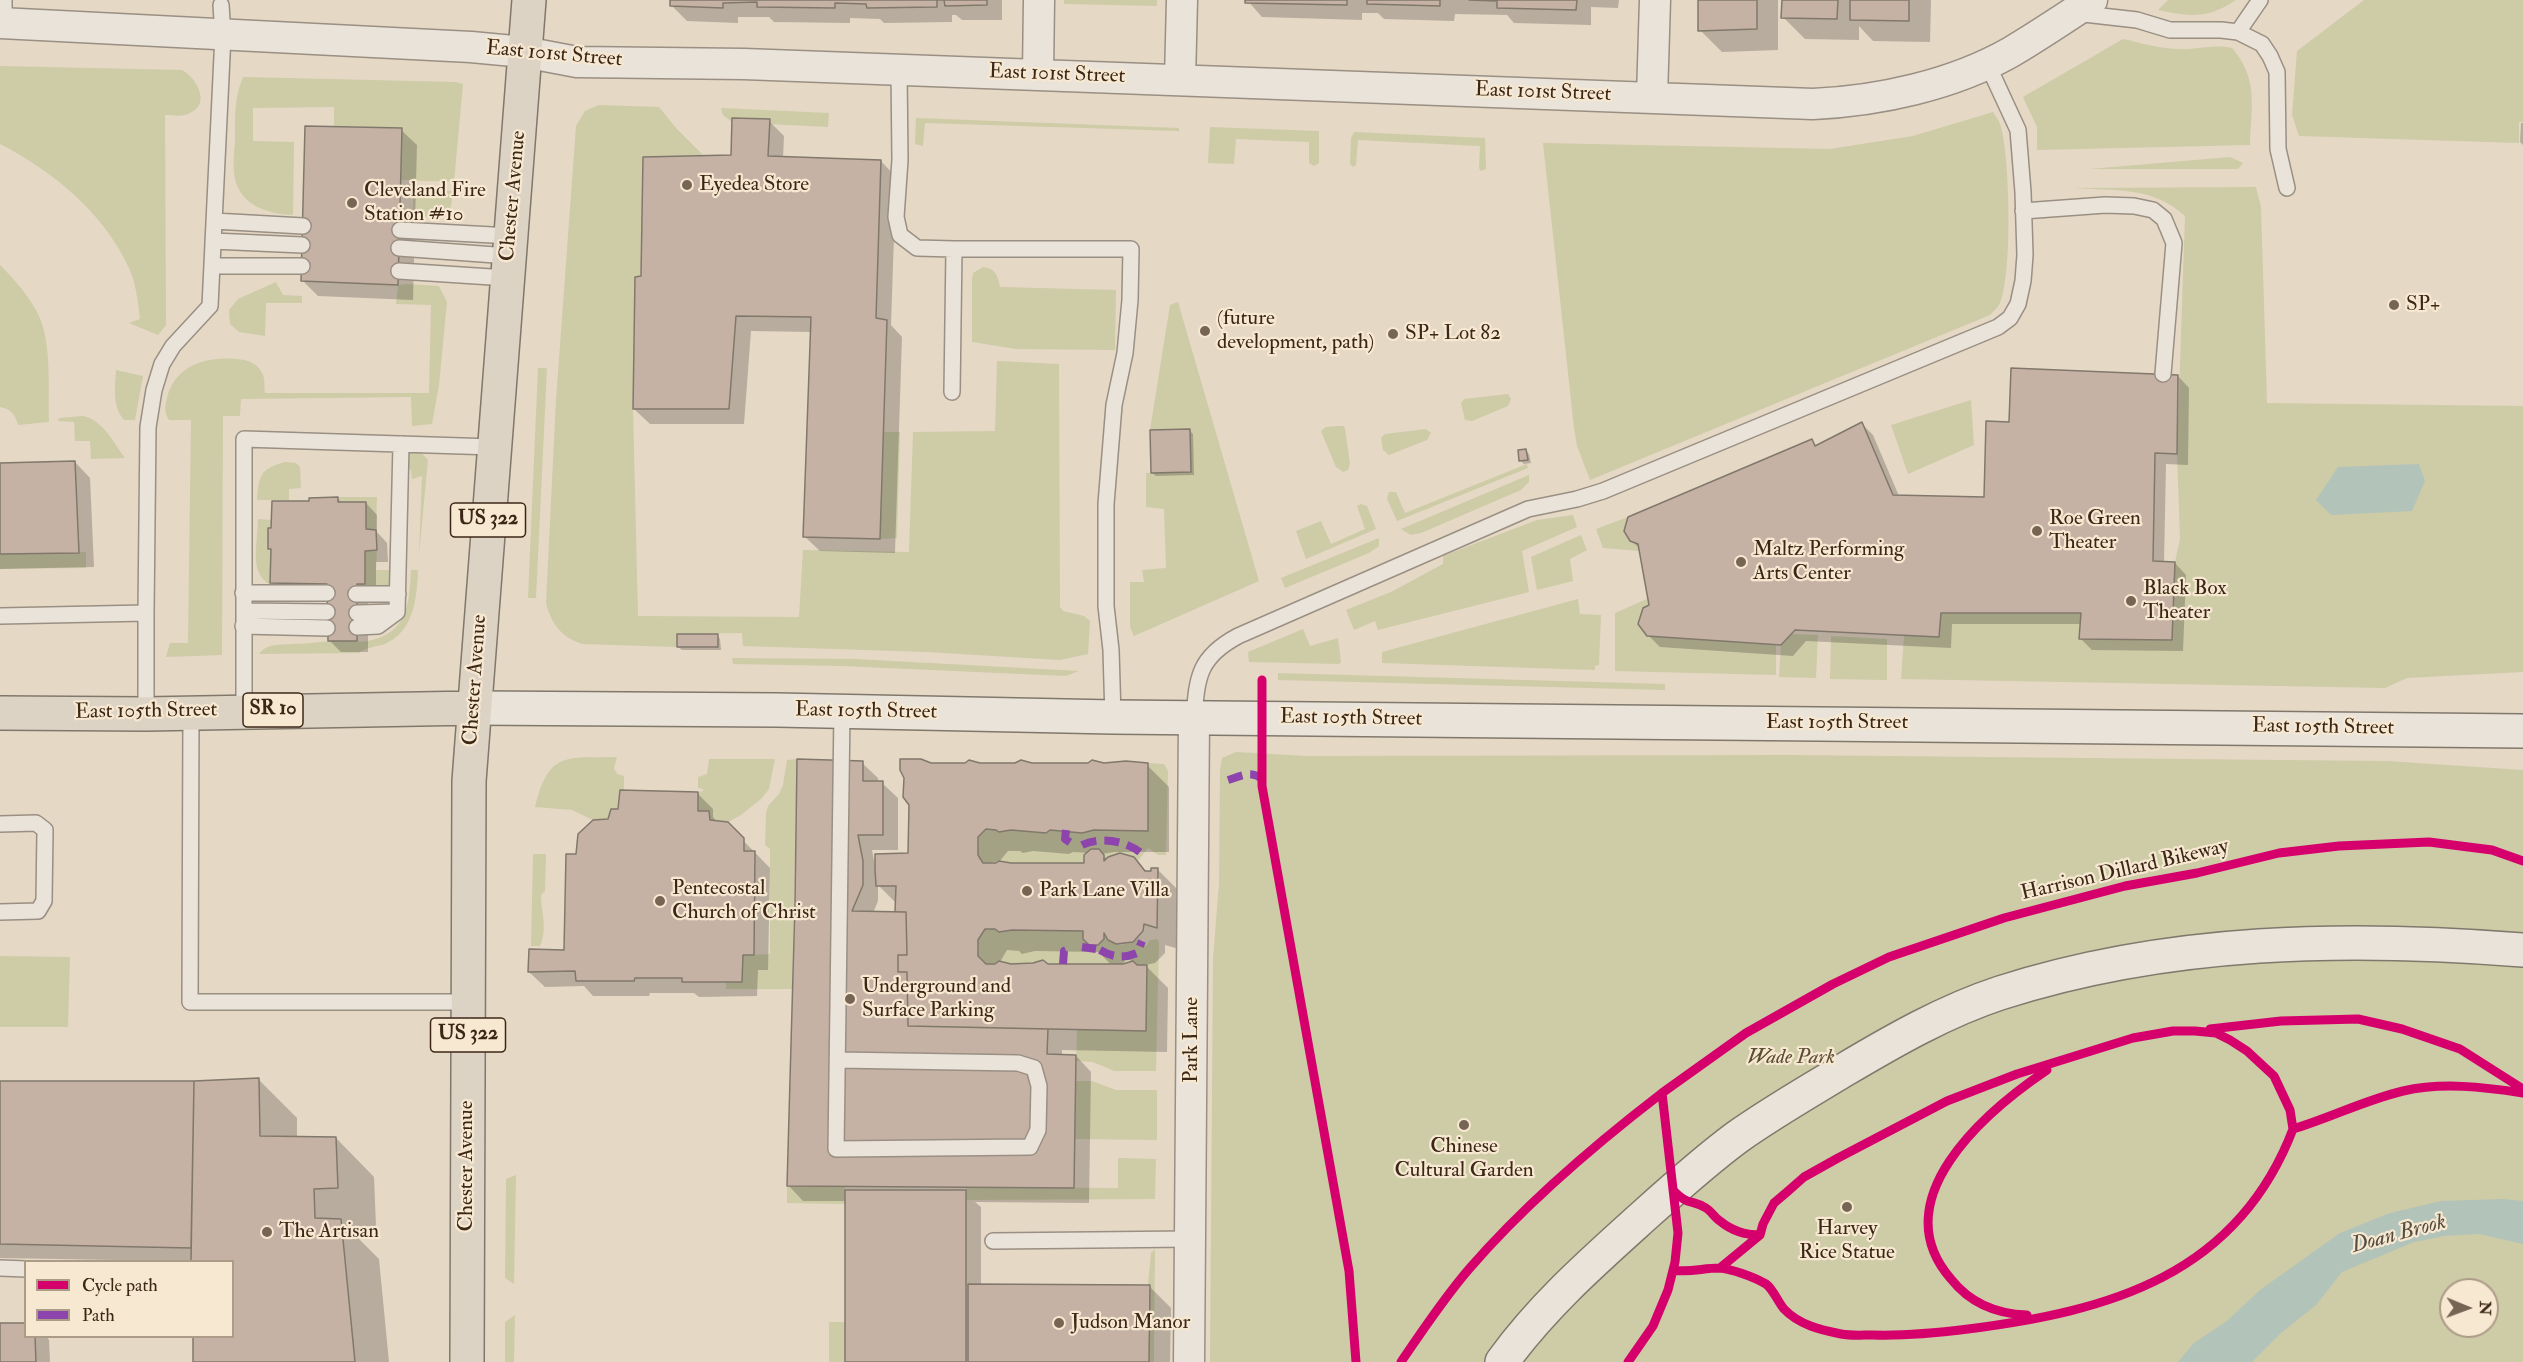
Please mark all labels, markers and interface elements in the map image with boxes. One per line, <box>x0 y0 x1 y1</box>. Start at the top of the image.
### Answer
street label: East 101st Street <box>485 36 623 74</box>
street label: East 101st Street <box>988 60 1126 90</box>
street label: East 101st Street <box>1474 78 1612 108</box>
street label: Chester Avenue <box>496 130 532 262</box>
place label: Eyedea Store <box>699 172 809 198</box>
place label: Cleveland Fire Station #10 <box>364 178 486 228</box>
marker: Eyedea Store <box>680 178 694 192</box>
marker: Cleveland Fire Station #10 <box>345 196 359 210</box>
place label: SP+ <box>2406 292 2440 318</box>
marker: SP+ <box>2387 298 2401 312</box>
place label: (future development, path) <box>1217 306 1374 356</box>
place label: SP+ Lot 82 <box>1405 321 1501 347</box>
marker: (future development, path) <box>1198 324 1212 338</box>
marker: SP+ Lot 82 <box>1386 327 1400 341</box>
road number: US 322 <box>450 503 526 537</box>
place label: Roe Green Theater <box>2049 506 2141 556</box>
marker: Roe Green Theater <box>2030 524 2044 538</box>
place label: Maltz Performing Arts Center <box>1753 537 1904 587</box>
marker: Maltz Performing Arts Center <box>1734 555 1748 569</box>
place label: Black Box Theater <box>2143 576 2227 626</box>
marker: Black Box Theater <box>2124 594 2138 608</box>
street label: Chester Avenue <box>459 614 493 746</box>
road number: SR 10 <box>243 693 303 727</box>
street label: East 105th Street <box>75 698 217 726</box>
street label: East 105th Street <box>795 698 937 726</box>
street label: East 105th Street <box>1280 705 1422 733</box>
street label: East 105th Street <box>1766 710 1908 736</box>
street label: East 105th Street <box>2252 714 2394 742</box>
street label: Harrison Dillard Bikeway <box>2019 835 2231 907</box>
place label: Pentecostal Church of Christ <box>672 876 816 926</box>
place label: Park Lane Villa <box>1039 878 1169 904</box>
marker: Park Lane Villa <box>1020 884 1034 898</box>
marker: Pentecostal Church of Christ <box>653 894 667 908</box>
place label: Underground and Surface Parking <box>862 974 1011 1024</box>
marker: Underground and Surface Parking <box>843 992 857 1006</box>
street label: Park Lane <box>1179 997 1205 1083</box>
road number: US 322 <box>430 1018 506 1052</box>
park label: Wade Park <box>1747 1045 1835 1071</box>
street label: Chester Avenue <box>454 1101 480 1231</box>
marker: Chinese Cultural Garden <box>1457 1118 1471 1132</box>
place label: Chinese Cultural Garden <box>1394 1134 1534 1184</box>
marker: Harvey Rice Statue <box>1840 1200 1854 1214</box>
water label: Doan Brook <box>2349 1210 2449 1260</box>
place label: Harvey Rice Statue <box>1799 1216 1895 1266</box>
place label: The Artisan <box>279 1219 379 1245</box>
marker: The Artisan <box>260 1225 274 1239</box>
legend <box>24 1260 234 1338</box>
text: Cycle path <box>82 1274 158 1297</box>
north arrow <box>2439 1278 2499 1338</box>
text: N <box>2475 1301 2495 1316</box>
text: Path <box>82 1304 115 1327</box>
place label: Judson Manor <box>1071 1310 1190 1336</box>
marker: Judson Manor <box>1052 1316 1066 1330</box>

